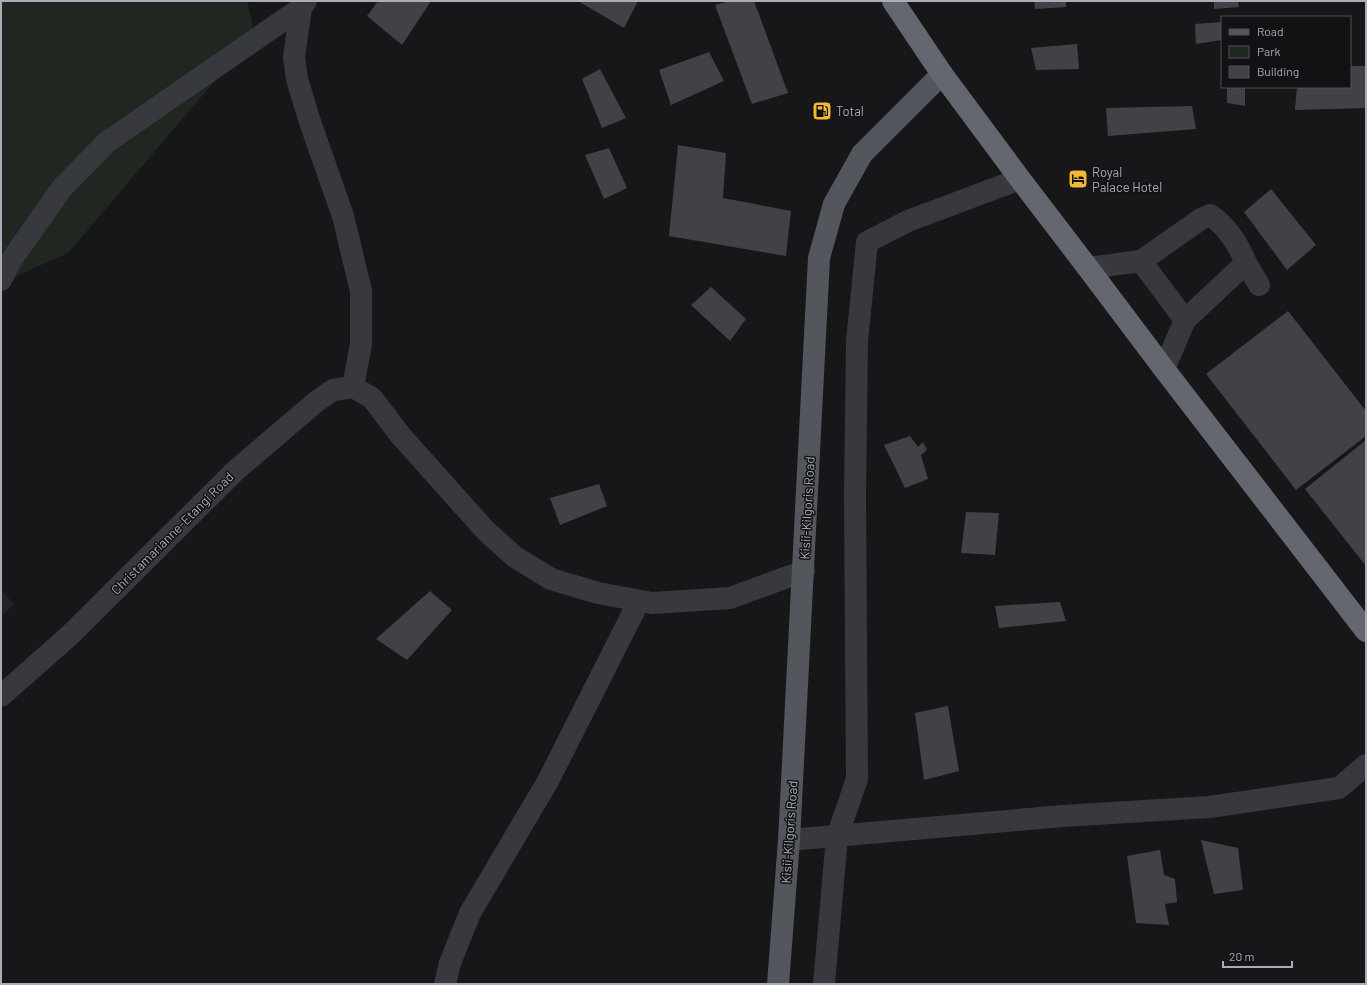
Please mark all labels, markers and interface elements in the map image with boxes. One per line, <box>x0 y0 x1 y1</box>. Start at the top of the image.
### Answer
legend <box>1221 16 1351 88</box>
text: Road <box>1257 24 1284 38</box>
text: Park <box>1257 44 1281 58</box>
text: Building <box>1257 64 1299 78</box>
fuel station icon: Total <box>811 100 833 122</box>
place label: Total <box>836 103 864 119</box>
place label: Royal Palace Hotel <box>1092 164 1162 195</box>
hotel icon: Royal Palace Hotel <box>1067 168 1089 190</box>
street label: Kisii-Kilgoris Road <box>796 456 818 560</box>
street label: Christamarianne-Etangi Road <box>107 468 237 598</box>
street label: Kisii-Kilgoris Road <box>777 780 801 884</box>
scale bar <box>1223 943 1292 969</box>
text: 20 m <box>1229 949 1255 963</box>

